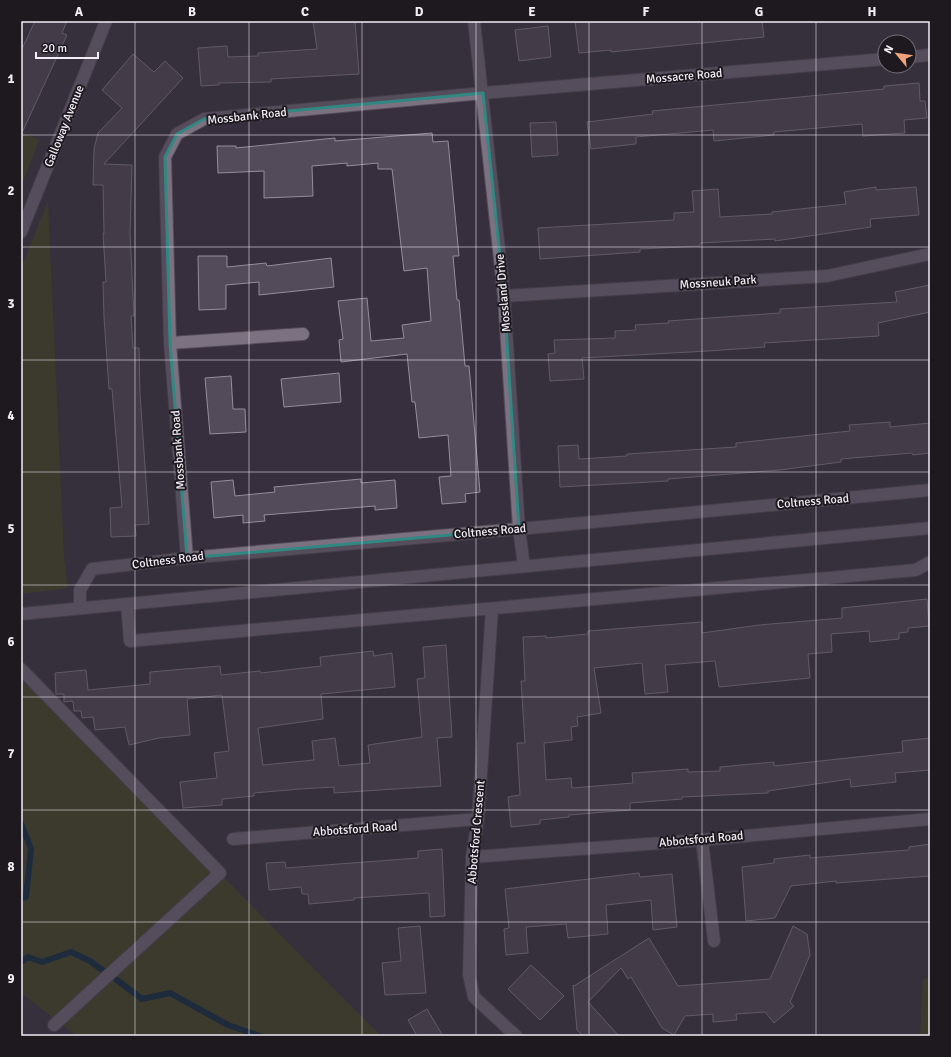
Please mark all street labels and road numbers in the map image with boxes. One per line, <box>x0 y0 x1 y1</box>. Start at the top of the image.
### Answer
street label: Mossacre Road <box>645 66 723 87</box>
street label: Galloway Avenue <box>41 83 88 169</box>
street label: Mossbank Road <box>207 105 287 128</box>
street label: Mossland Drive <box>493 253 514 333</box>
street label: Mossneuk Park <box>679 272 757 293</box>
street label: Mossbank Road <box>168 410 189 490</box>
street label: Coltness Road <box>776 491 850 512</box>
street label: Coltness Road <box>453 521 527 542</box>
street label: Coltness Road <box>131 549 205 572</box>
street label: Abbotsford Crescent <box>464 780 489 885</box>
street label: Abbotsford Road <box>312 819 398 840</box>
street label: Abbotsford Road <box>658 828 744 851</box>

